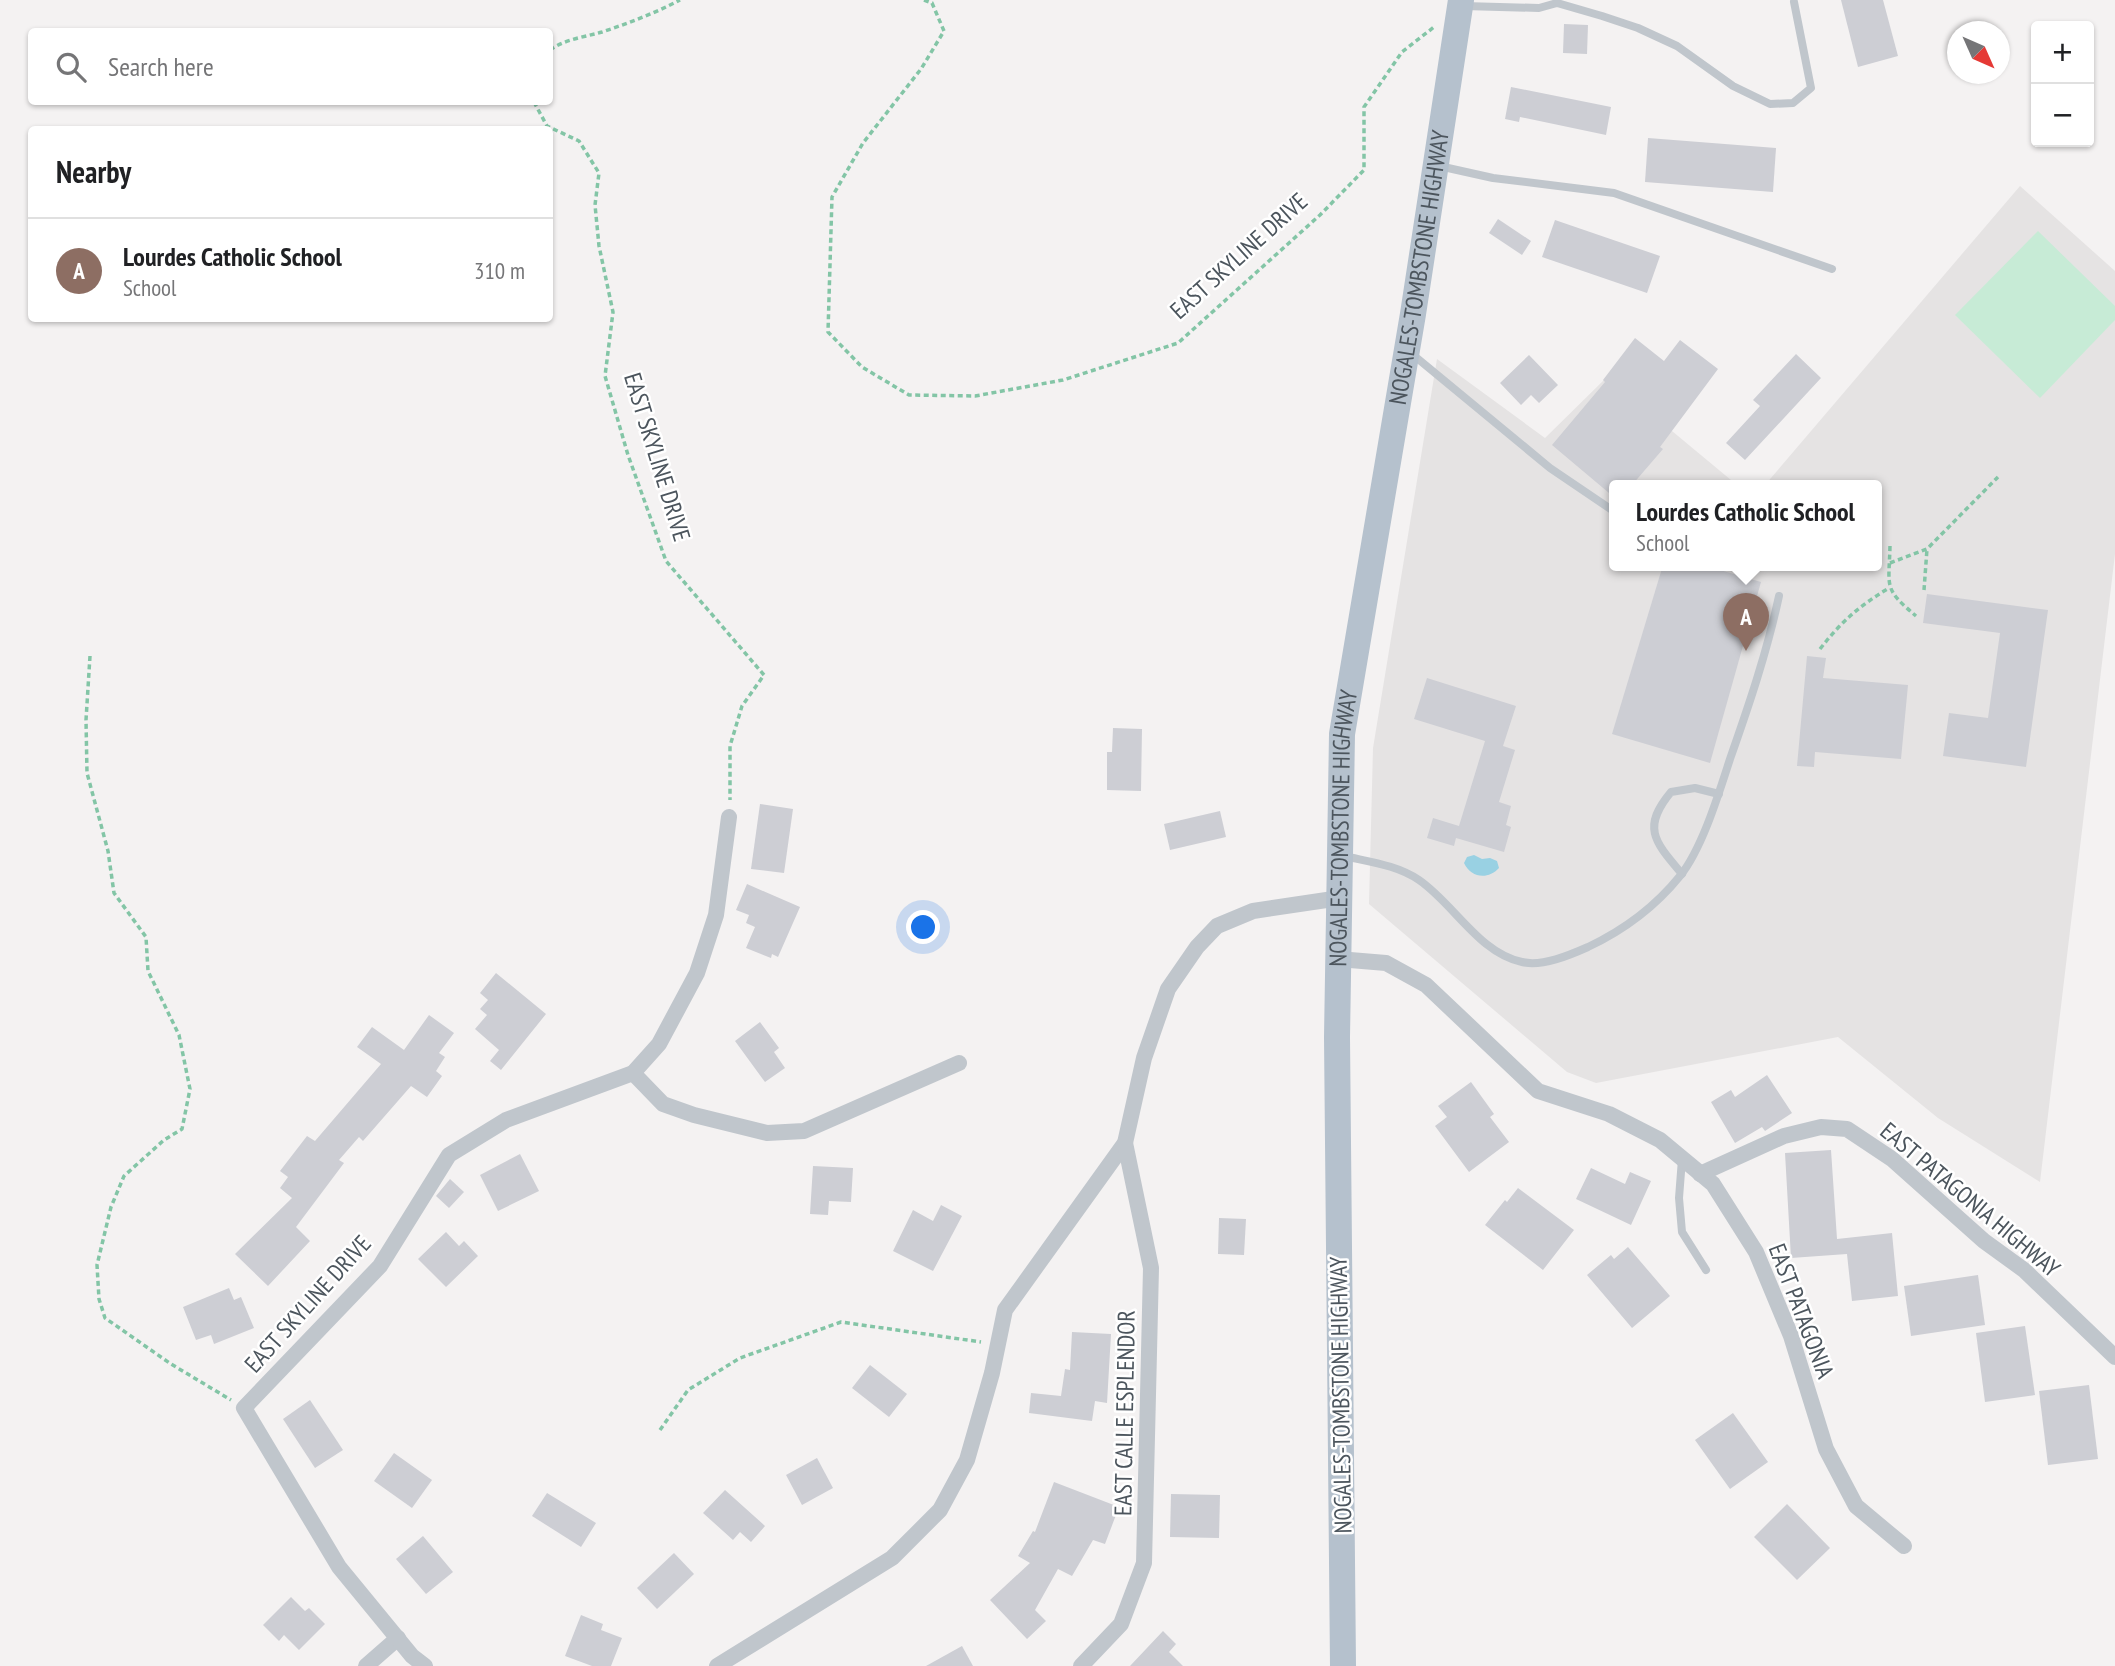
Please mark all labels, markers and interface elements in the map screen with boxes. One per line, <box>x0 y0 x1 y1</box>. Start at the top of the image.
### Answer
north arrow <box>1947 21 2010 84</box>
map controls <box>2031 21 2094 147</box>
button: + <box>2031 21 2094 84</box>
search box <box>28 28 553 105</box>
icon: search <box>52 48 90 86</box>
text: Search here <box>108 50 214 83</box>
button: − <box>2031 84 2094 147</box>
street label: NOGALES-TOMBSTONE HIGHWAY <box>1382 128 1456 407</box>
text: Nearby <box>56 152 131 191</box>
street label: EAST SKYLINE DRIVE <box>1163 186 1314 325</box>
text: Lourdes Catholic School <box>123 240 342 273</box>
text: A <box>73 256 85 285</box>
text: 310 m <box>474 256 525 285</box>
text: School <box>123 273 176 302</box>
street label: EAST SKYLINE DRIVE <box>617 369 698 545</box>
popup <box>1609 480 1882 571</box>
text: Lourdes Catholic School <box>1636 495 1855 528</box>
text: School <box>1636 528 1689 557</box>
pin: A <box>1723 593 1769 651</box>
street label: NOGALES-TOMBSTONE HIGHWAY <box>1322 687 1364 967</box>
your location <box>906 910 940 944</box>
street label: EAST PATAGONIA HIGHWAY <box>1874 1115 2067 1284</box>
street label: EAST SKYLINE DRIVE <box>238 1228 377 1379</box>
street label: EAST PATAGONIA <box>1762 1239 1842 1383</box>
street label: NOGALES-TOMBSTONE HIGHWAY <box>1323 1256 1358 1534</box>
street label: EAST CALLE ESPLENDOR <box>1107 1310 1142 1516</box>

